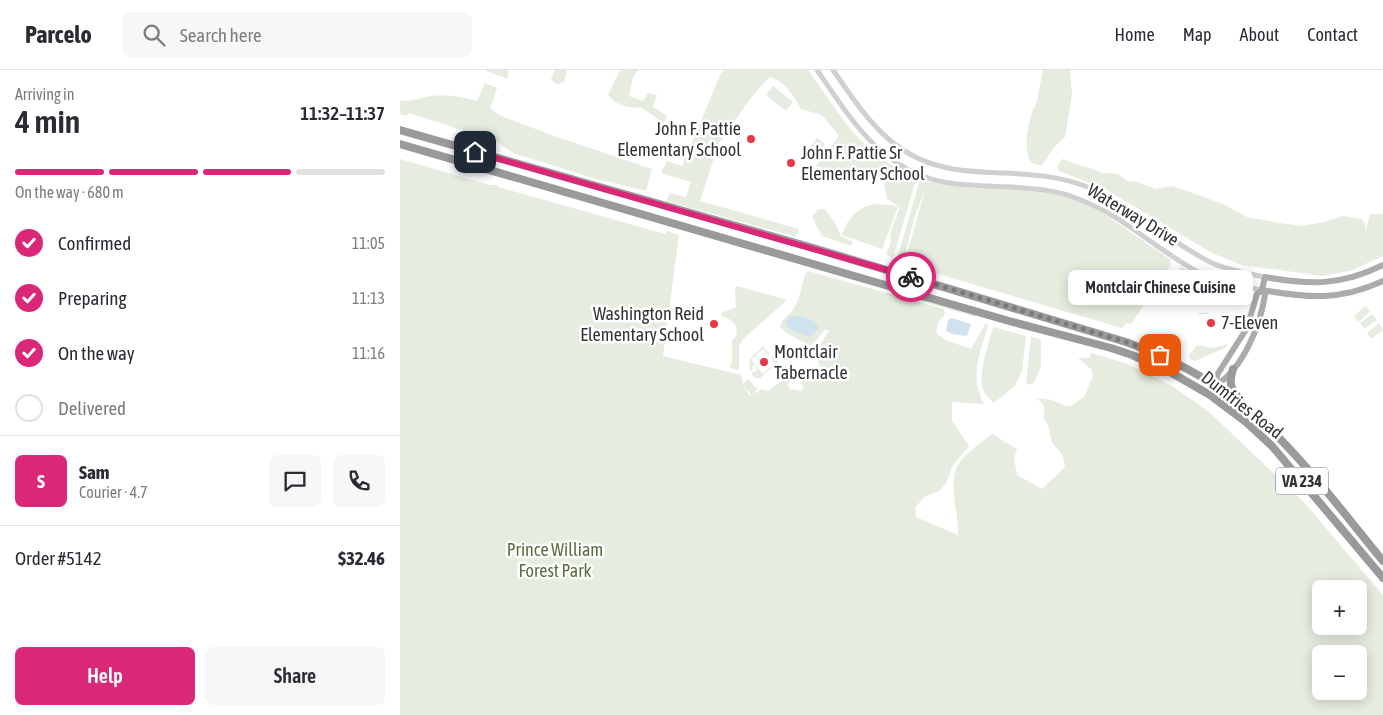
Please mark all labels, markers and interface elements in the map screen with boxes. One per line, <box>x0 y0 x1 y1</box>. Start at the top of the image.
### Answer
search box <box>122 12 472 57</box>
text: Parcelo <box>25 21 92 48</box>
icon: search <box>140 21 168 49</box>
text: Search here <box>180 24 262 46</box>
text: Home <box>1115 24 1155 45</box>
text: Map <box>1183 24 1212 45</box>
text: About <box>1240 24 1279 45</box>
text: Contact <box>1307 24 1358 45</box>
text: Arriving in <box>15 85 75 103</box>
text: 11:32–11:37 <box>300 102 385 124</box>
text: 4 min <box>15 103 80 140</box>
place label: John F. Pattie Elementary School <box>617 118 741 160</box>
pin <box>454 131 496 173</box>
marker: John F. Pattie Elementary School <box>745 133 757 145</box>
icon: home <box>461 138 489 166</box>
place label: John F. Pattie Sr Elementary School <box>801 142 925 184</box>
marker: John F. Pattie Sr Elementary School <box>785 157 797 169</box>
street label: Waterway Drive <box>1084 179 1183 250</box>
text: On the way · 680 m <box>15 183 124 201</box>
icon: check <box>15 229 43 257</box>
text: Confirmed <box>58 232 131 254</box>
text: 11:05 <box>352 234 385 252</box>
courier <box>886 252 936 302</box>
icon: bike <box>897 263 925 291</box>
callout: Montclair Chinese Cuisine <box>1068 270 1252 305</box>
text: Montclair Chinese Cuisine <box>1085 278 1236 296</box>
icon: check <box>15 284 43 312</box>
text: Preparing <box>58 287 127 309</box>
text: 11:13 <box>352 289 385 307</box>
place label: Washington Reid Elementary School <box>580 303 704 345</box>
place label: 7-Eleven <box>1221 312 1278 333</box>
marker: 7-Eleven <box>1205 317 1217 329</box>
marker: Washington Reid Elementary School <box>708 318 720 330</box>
pin <box>1139 334 1181 376</box>
icon: check <box>15 339 43 367</box>
place label: Montclair Tabernacle <box>774 341 848 383</box>
icon: bag <box>1146 341 1174 369</box>
text: On the way <box>58 342 135 364</box>
text: 11:16 <box>352 344 385 362</box>
marker: Montclair Tabernacle <box>758 356 770 368</box>
street label: Dumfries Road <box>1197 366 1287 443</box>
text: Delivered <box>58 397 126 419</box>
button: chat <box>269 455 321 507</box>
button: phone <box>333 455 385 507</box>
text: Sam <box>79 461 110 483</box>
road number: VA 234 <box>1276 468 1328 494</box>
text: S <box>37 470 45 492</box>
text: Courier · 4.7 <box>79 483 148 501</box>
park label: Prince William Forest Park <box>507 539 603 581</box>
text: Order #5142 <box>15 547 102 569</box>
text: $32.46 <box>338 547 385 569</box>
map controls <box>1312 580 1367 700</box>
button: + <box>1312 580 1367 635</box>
button: − <box>1312 645 1367 700</box>
button: Help <box>15 647 195 705</box>
button: Share <box>205 647 385 705</box>

